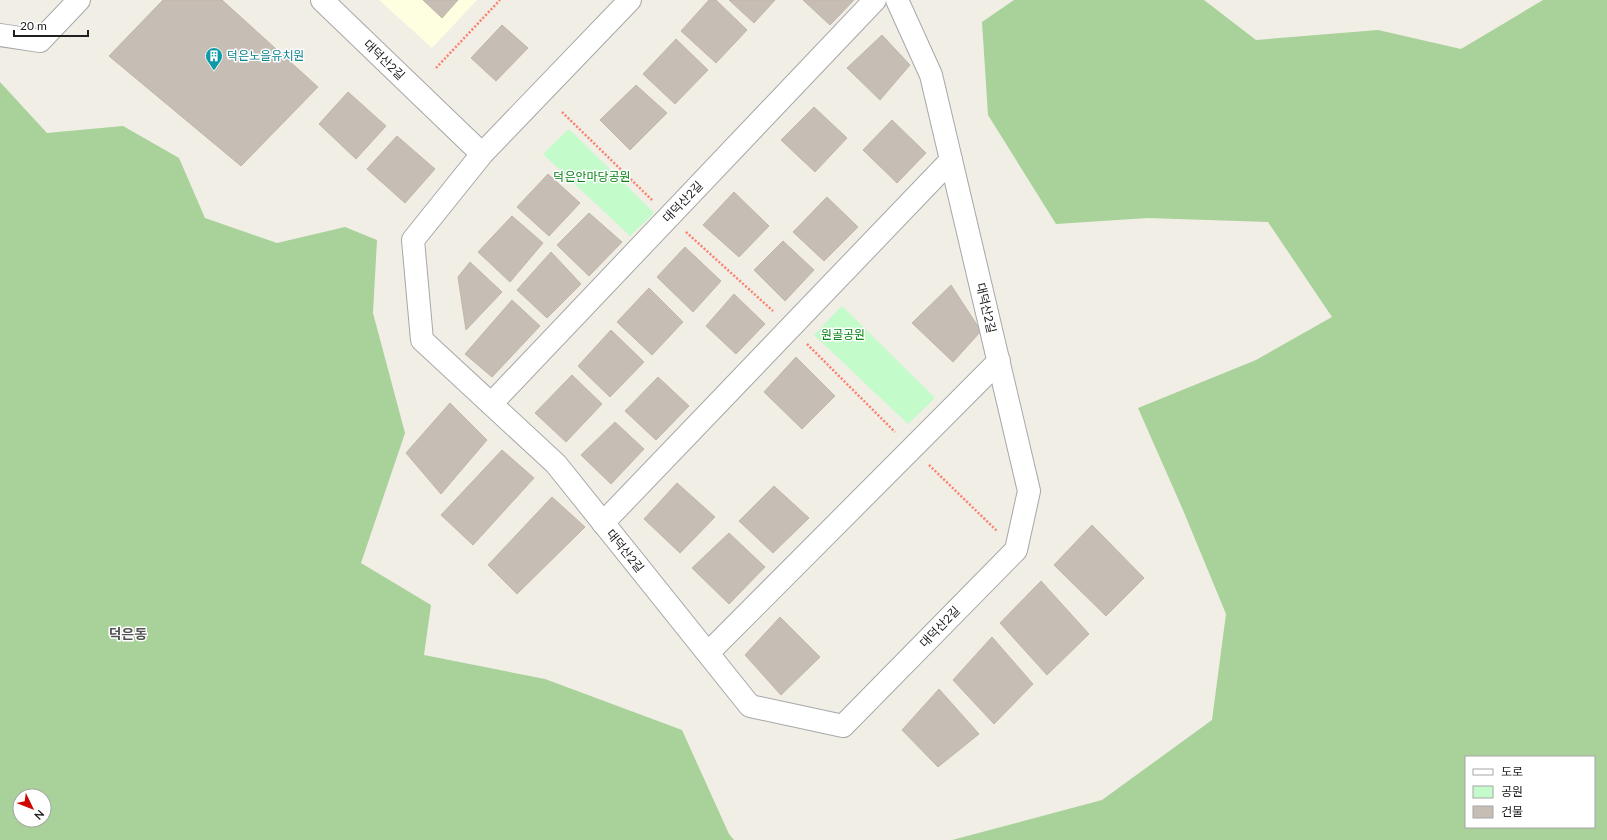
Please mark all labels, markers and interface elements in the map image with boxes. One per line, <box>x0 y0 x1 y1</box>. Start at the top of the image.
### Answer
scale bar <box>14 12 88 38</box>
text: 20 m <box>20 18 47 33</box>
street label: 대덕산2길 <box>361 36 408 83</box>
building icon: 덕은노을유치원 <box>204 46 224 71</box>
place label: 덕은노을유치원 <box>227 48 304 63</box>
park label: 덕은안마당공원 <box>553 169 631 184</box>
street label: 대덕산2길 <box>659 178 706 225</box>
street label: 대덕산2길 <box>973 281 1000 334</box>
park label: 원골공원 <box>821 327 865 342</box>
street label: 대덕산2길 <box>603 526 647 575</box>
street label: 대덕산2길 <box>916 603 963 650</box>
district label: 덕은동 <box>109 625 147 642</box>
legend <box>1465 756 1595 828</box>
text: 도로 <box>1501 764 1523 779</box>
text: 공원 <box>1501 784 1523 799</box>
north arrow <box>12 788 52 828</box>
text: 건물 <box>1501 804 1523 819</box>
text: N <box>32 808 47 823</box>

